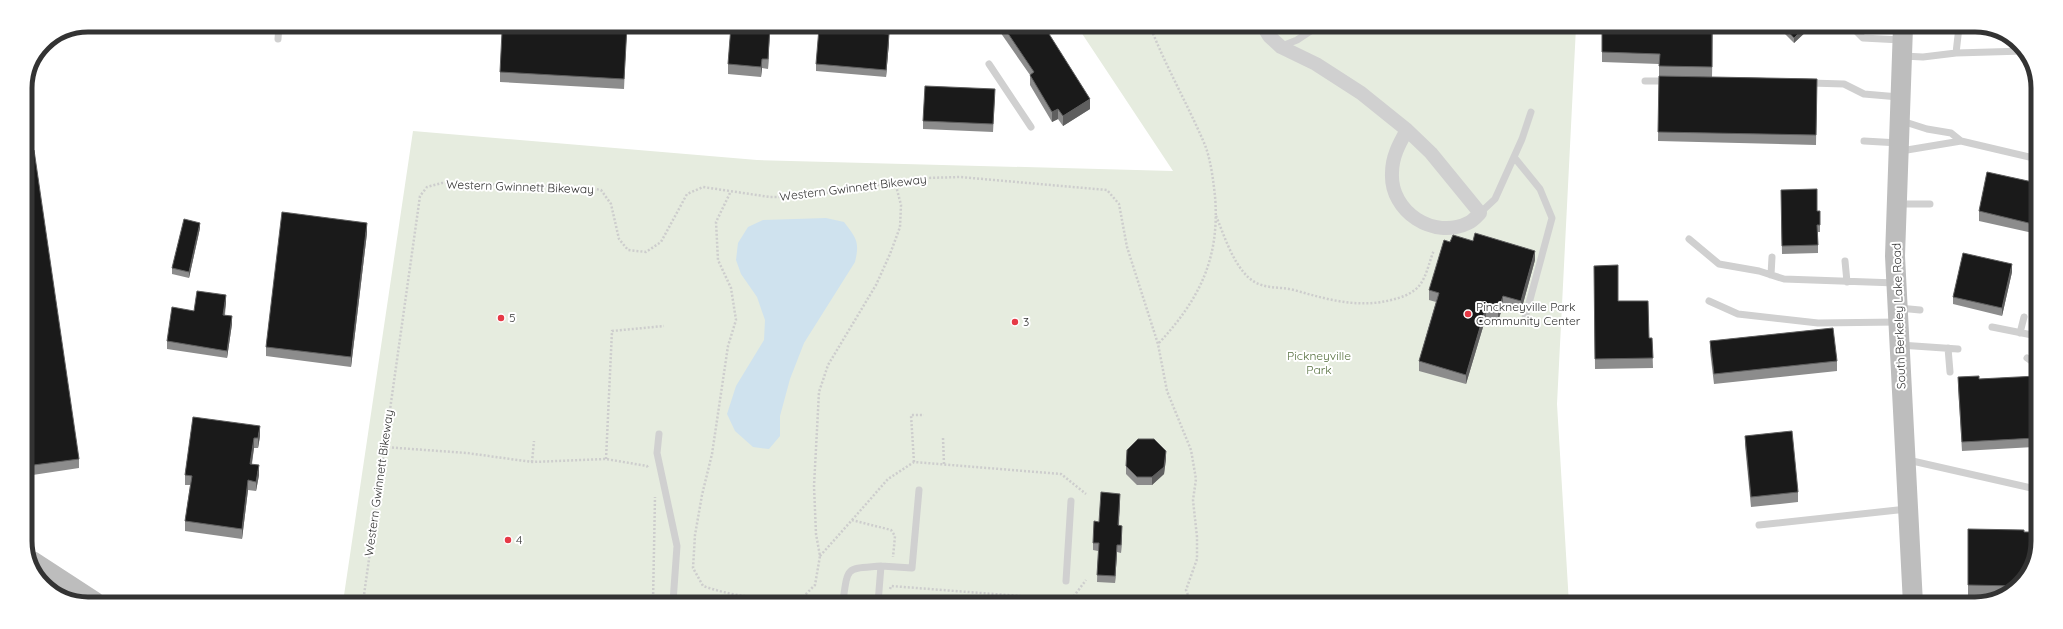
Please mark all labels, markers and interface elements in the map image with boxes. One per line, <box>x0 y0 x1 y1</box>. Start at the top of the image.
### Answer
street label: Western Gwinnett Bikeway <box>779 171 927 204</box>
street label: Western Gwinnett Bikeway <box>446 176 594 197</box>
street label: South Berkeley Lake Road <box>1888 243 1909 389</box>
place label: Pinckneyville Park Community Center <box>1476 299 1581 328</box>
marker: Pinckneyville Park Community Center <box>1463 309 1473 319</box>
place label: 5 <box>509 310 516 325</box>
marker: 5 <box>496 313 506 323</box>
place label: 3 <box>1023 314 1029 329</box>
marker: 3 <box>1010 317 1020 327</box>
park label: Pickneyville Park <box>1287 348 1351 377</box>
street label: Western Gwinnett Bikeway <box>361 409 396 557</box>
place label: 4 <box>516 532 522 547</box>
marker: 4 <box>503 535 513 545</box>

